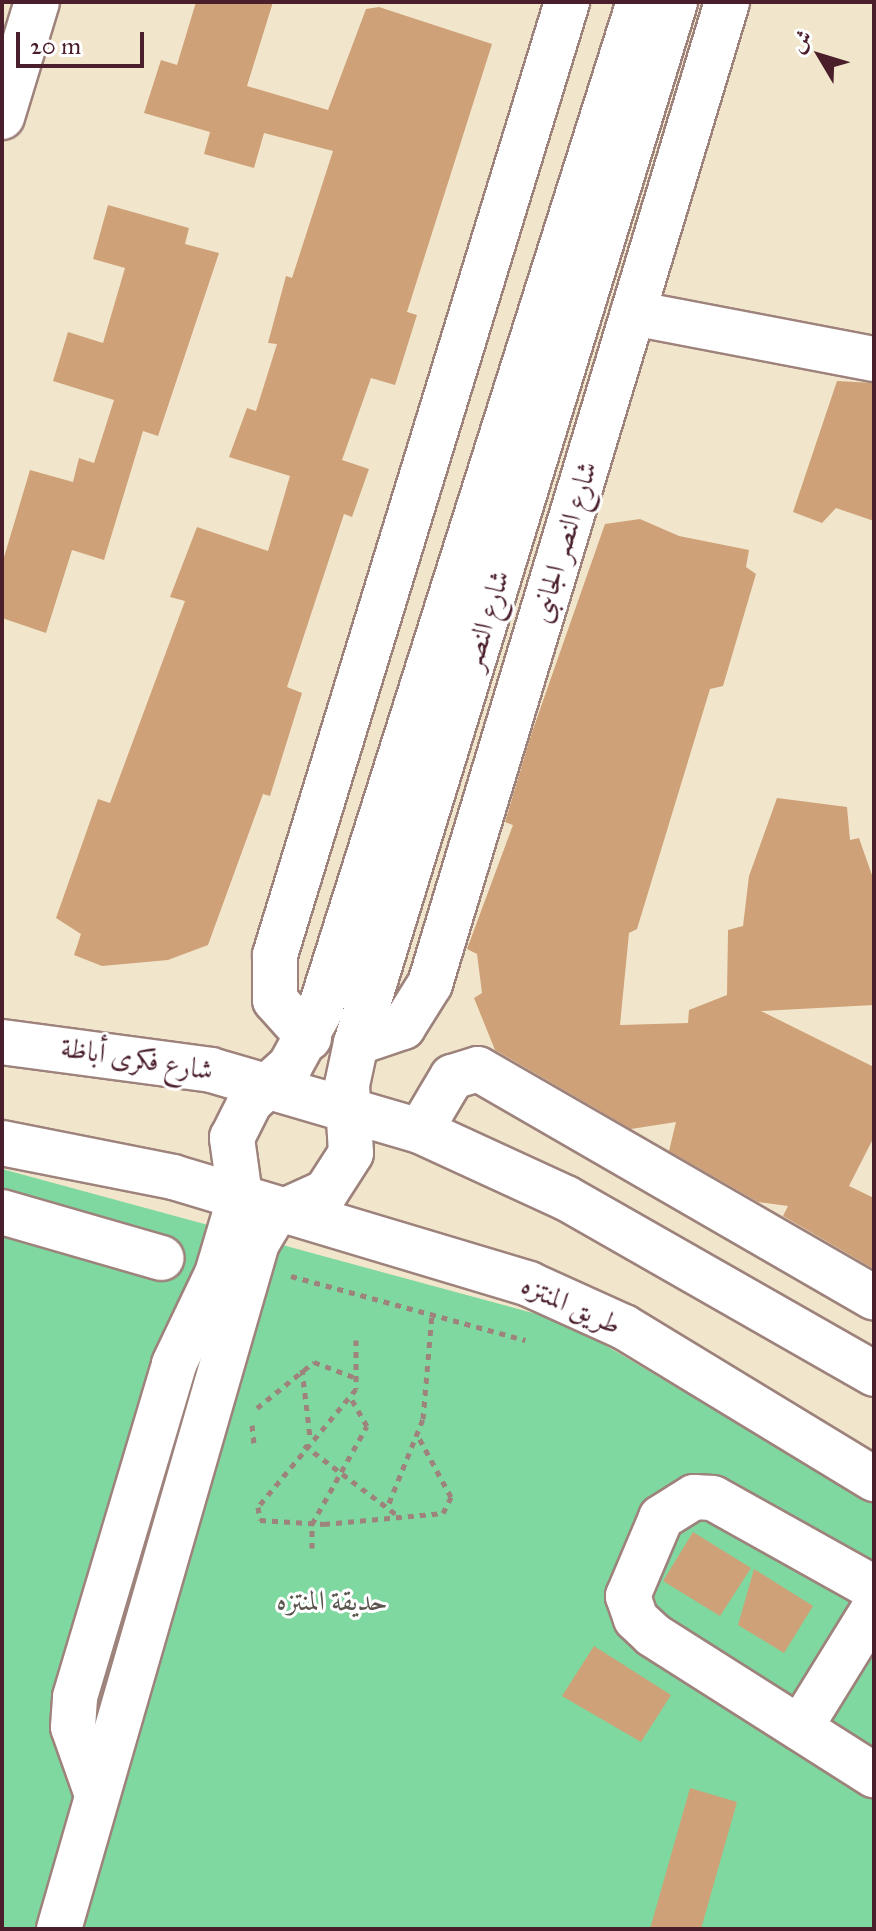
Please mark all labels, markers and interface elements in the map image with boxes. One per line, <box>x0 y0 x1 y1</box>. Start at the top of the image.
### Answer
scale bar <box>20 16 148 66</box>
north arrow <box>780 16 860 96</box>
text: ش <box>783 24 818 58</box>
text: 20 m <box>30 31 81 61</box>
street label: شارع النصر الجانبى <box>524 457 604 627</box>
street label: شارع النصر <box>455 566 517 674</box>
street label: شارع فكرى أباظة <box>59 1030 215 1088</box>
street label: طريق المنتزه <box>516 1268 626 1342</box>
park label: حديقة المنتزه <box>276 1584 388 1618</box>

